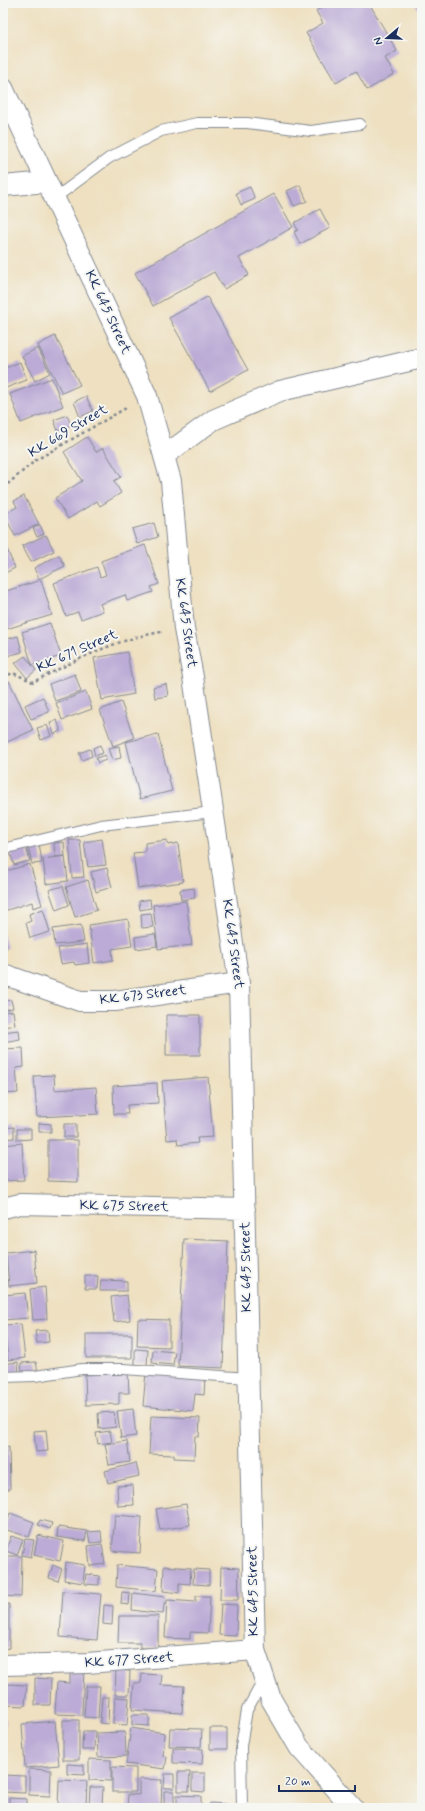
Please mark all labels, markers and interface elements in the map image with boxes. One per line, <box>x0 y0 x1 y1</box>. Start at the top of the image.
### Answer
north arrow <box>367 18 407 58</box>
text: N <box>371 35 386 47</box>
street label: KK 645 Street <box>81 267 136 357</box>
street label: KK 669 Street <box>25 400 112 462</box>
street label: KK 645 Street <box>171 577 201 670</box>
street label: KK 671 Street <box>34 625 121 677</box>
street label: KK 645 Street <box>218 898 248 991</box>
street label: KK 673 Street <box>99 981 188 1009</box>
street label: KK 675 Street <box>79 1196 169 1216</box>
street label: KK 645 Street <box>236 1221 256 1312</box>
street label: KK 645 Street <box>243 1545 263 1636</box>
street label: KK 677 Street <box>84 1648 175 1672</box>
scale bar <box>279 1767 355 1793</box>
text: 20 m <box>285 1774 311 1790</box>

